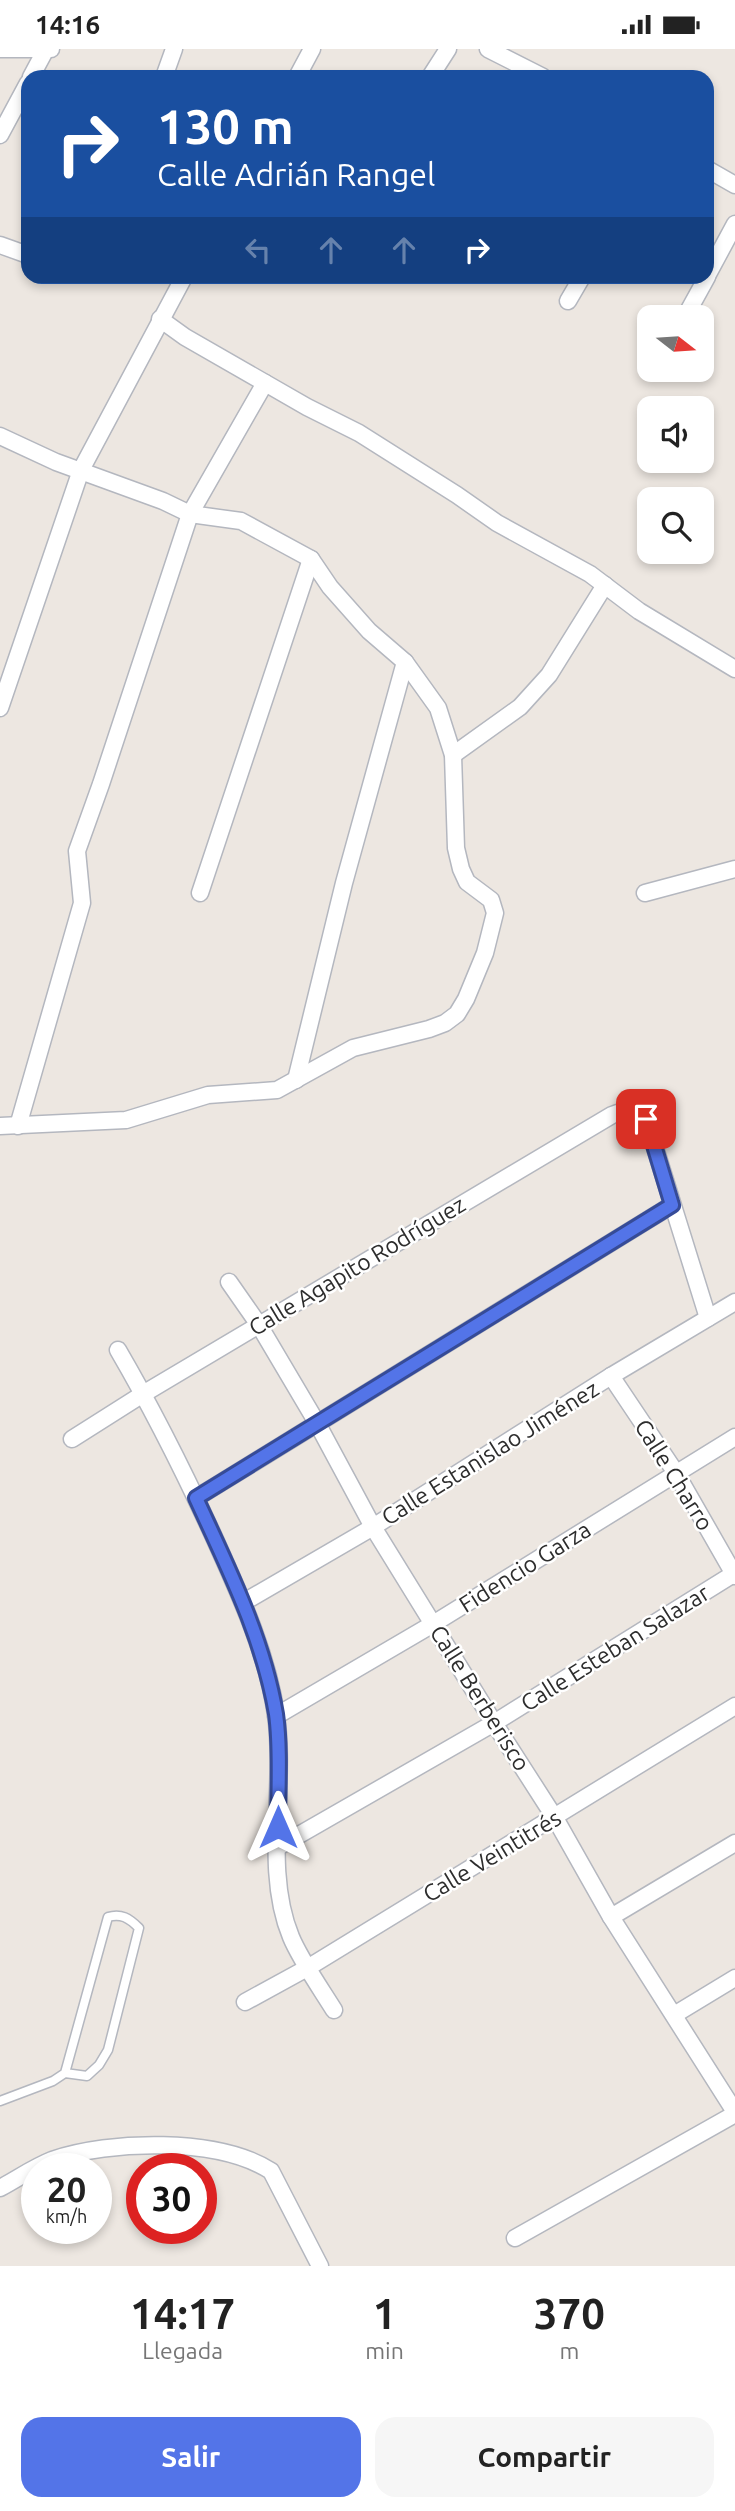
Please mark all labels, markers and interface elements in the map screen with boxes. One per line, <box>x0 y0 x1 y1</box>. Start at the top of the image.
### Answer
text: 14:16 <box>35 10 100 39</box>
icon: right <box>42 98 133 189</box>
text: 130 m <box>157 98 294 153</box>
text: Calle Adrián Rangel <box>157 156 435 192</box>
icon: left <box>239 231 277 269</box>
icon: ahead <box>312 231 350 269</box>
icon: ahead <box>385 231 423 269</box>
icon: right <box>458 231 496 269</box>
north arrow <box>637 305 714 381</box>
map controls <box>637 305 714 564</box>
button: sound <box>637 396 714 473</box>
button: search <box>637 487 714 564</box>
pin <box>616 1089 676 1149</box>
icon: arrive <box>627 1100 665 1138</box>
street label: Calle Agapito Rodríguez <box>244 1191 469 1340</box>
street label: Calle Estanislao Jiménez <box>377 1376 603 1530</box>
street label: Calle Charro <box>630 1415 718 1535</box>
street label: Fidencio Garza <box>454 1516 595 1617</box>
street label: Calle Esteban Salazar <box>516 1579 714 1716</box>
street label: Calle Berberisco <box>426 1621 535 1775</box>
position arrow <box>241 1790 315 1864</box>
street label: Calle Veintitrés <box>418 1805 565 1907</box>
speed limit sign: 30 <box>126 2153 217 2244</box>
text: 20 <box>47 2169 86 2209</box>
text: km/h <box>46 2206 87 2226</box>
text: 14:17 <box>130 2290 235 2337</box>
text: 1 <box>373 2290 396 2337</box>
text: 370 <box>534 2290 605 2337</box>
text: Llegada <box>142 2338 223 2363</box>
text: min <box>365 2338 404 2363</box>
text: m <box>559 2338 579 2363</box>
button: Salir <box>21 2417 361 2497</box>
button: Compartir <box>375 2417 714 2497</box>

